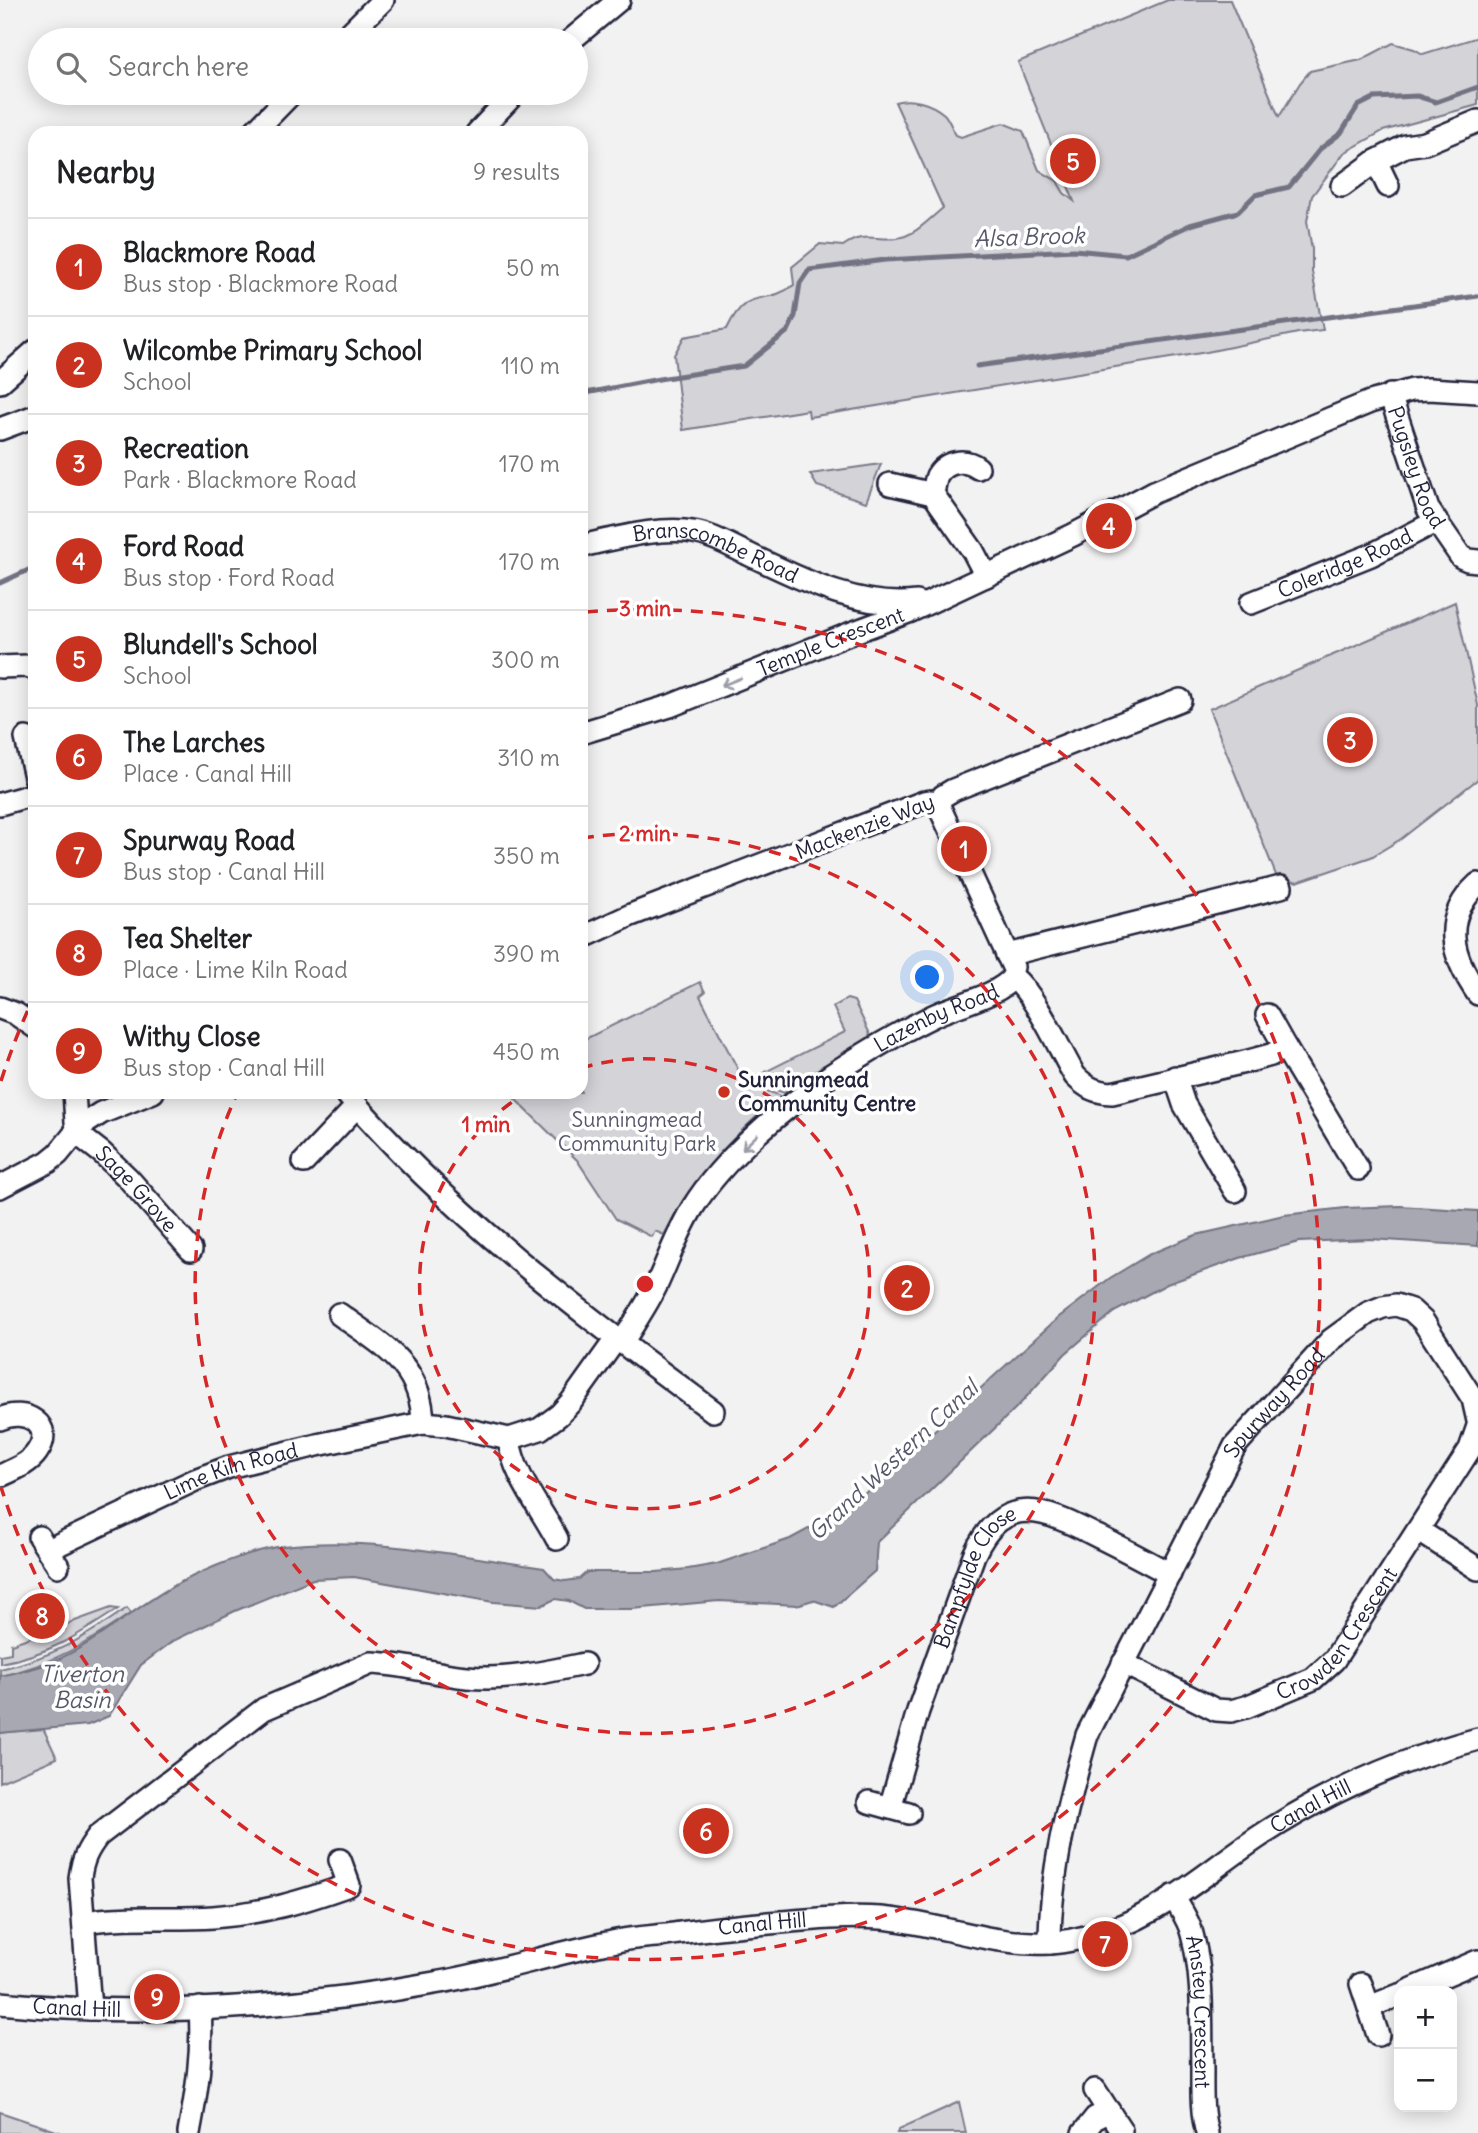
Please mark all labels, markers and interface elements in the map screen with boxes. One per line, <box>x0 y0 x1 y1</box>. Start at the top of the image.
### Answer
search box <box>28 28 588 105</box>
icon: search <box>52 48 90 86</box>
text: Search here <box>108 50 249 83</box>
pin: 5 <box>1050 135 1096 187</box>
text: Nearby <box>56 153 156 191</box>
text: 9 results <box>473 157 560 186</box>
water label: Alsa Brook <box>973 220 1086 253</box>
text: Blackmore Road <box>123 236 315 269</box>
text: 1 <box>74 253 84 282</box>
text: 50 m <box>506 253 560 282</box>
text: Bus stop · Blackmore Road <box>123 269 398 298</box>
text: Wilcombe Primary School <box>123 334 422 367</box>
text: 2 <box>73 351 85 380</box>
text: 110 m <box>501 351 560 380</box>
text: School <box>123 367 192 396</box>
street label: Pugsley Road <box>1382 403 1451 534</box>
text: Recreation <box>123 432 249 465</box>
text: 3 <box>72 449 86 478</box>
text: 170 m <box>499 449 560 478</box>
text: Park · Blackmore Road <box>123 465 357 494</box>
pin: 4 <box>1086 500 1132 552</box>
street label: Branscombe Road <box>631 516 803 589</box>
street label: Coleridge Road <box>1273 522 1417 604</box>
text: Ford Road <box>123 530 244 563</box>
text: 4 <box>72 547 86 576</box>
text: 170 m <box>499 547 560 576</box>
text: Bus stop · Ford Road <box>123 563 335 592</box>
text: 3 min <box>619 595 671 622</box>
street label: Temple Crescent <box>753 601 908 683</box>
text: Blundell's School <box>123 628 318 661</box>
text: 5 <box>72 645 86 674</box>
text: 300 m <box>491 645 560 674</box>
text: School <box>123 661 192 690</box>
one-way arrow <box>721 676 742 689</box>
pin: 3 <box>1327 714 1373 766</box>
text: The Larches <box>123 726 265 759</box>
text: 6 <box>72 743 86 772</box>
text: 310 m <box>497 743 560 772</box>
text: Place · Canal Hill <box>123 759 292 788</box>
street label: Mackenzie Way <box>791 788 938 865</box>
text: 2 min <box>619 820 671 847</box>
pin: 1 <box>941 823 987 875</box>
text: Spurway Road <box>123 824 295 857</box>
text: 7 <box>73 841 85 870</box>
text: 350 m <box>493 841 560 870</box>
text: Bus stop · Canal Hill <box>123 857 325 886</box>
text: Tea Shelter <box>123 922 252 955</box>
text: 8 <box>72 939 86 968</box>
text: 390 m <box>493 939 560 968</box>
text: Place · Lime Kiln Road <box>123 955 348 984</box>
your location <box>910 960 944 994</box>
street label: Lazenby Road <box>869 977 1003 1058</box>
text: Withy Close <box>123 1020 260 1053</box>
text: 9 <box>72 1037 86 1066</box>
text: 450 m <box>493 1037 560 1066</box>
text: Bus stop · Canal Hill <box>123 1053 325 1082</box>
place label: Sunningmead Community Centre <box>738 1066 916 1117</box>
marker: Sunningmead Community Centre <box>716 1084 732 1100</box>
park label: Sunningmead Community Park <box>558 1106 716 1157</box>
text: 1 min <box>462 1111 510 1138</box>
one-way arrow <box>742 1134 759 1151</box>
street label: Sage Grove <box>90 1140 183 1238</box>
pin: 2 <box>884 1262 930 1314</box>
centre of rings <box>633 1272 657 1296</box>
street label: Spurway Road <box>1217 1342 1331 1462</box>
water label: Grand Western Canal <box>802 1371 986 1546</box>
street label: Lime Kiln Road <box>159 1436 301 1506</box>
street label: Bampfylde Close <box>928 1499 1020 1652</box>
street label: Crowden Crescent <box>1272 1562 1403 1706</box>
pin: 8 <box>19 1590 65 1642</box>
water label: Tiverton Basin <box>40 1659 125 1714</box>
street label: Canal Hill <box>1265 1773 1355 1839</box>
pin: 6 <box>683 1805 729 1857</box>
street label: Canal Hill <box>717 1906 807 1941</box>
pin: 7 <box>1082 1918 1128 1970</box>
street label: Anstey Crescent <box>1180 1932 1216 2088</box>
pin: 9 <box>134 1971 180 2023</box>
map controls <box>1394 1986 1457 2112</box>
button: + <box>1394 1986 1457 2049</box>
street label: Canal Hill <box>32 1992 121 2023</box>
button: − <box>1394 2049 1457 2112</box>

